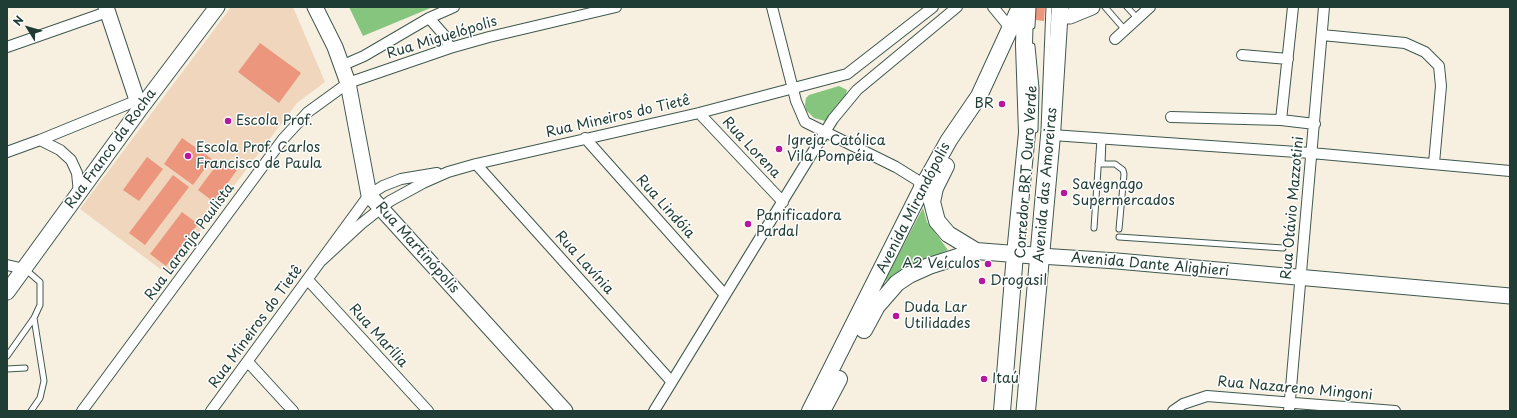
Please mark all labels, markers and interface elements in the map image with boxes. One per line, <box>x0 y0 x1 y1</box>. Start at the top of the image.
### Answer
north arrow <box>8 8 48 48</box>
text: N <box>9 12 27 29</box>
street label: Rua Miguelópolis <box>385 13 499 63</box>
street label: Corredor BRT Ouro Verde <box>1013 85 1041 259</box>
street label: Rua Franco da Rocha <box>62 86 160 212</box>
street label: Rua Mineiros do Tietê <box>544 92 692 142</box>
place label: BR <box>975 96 994 112</box>
marker: BR <box>997 99 1007 109</box>
street label: Avenida das Amoreiras <box>1031 107 1061 263</box>
place label: Escola Prof. <box>236 113 313 129</box>
street label: Rua Lorena <box>718 114 784 182</box>
marker: Escola Prof. <box>223 116 233 126</box>
place label: Igreja Católica Vila Pompéia <box>787 133 885 166</box>
street label: Rua Otávio Mazzotini <box>1278 136 1308 280</box>
place label: Escola Prof. Carlos Francisco de Paula <box>196 140 322 172</box>
street label: Avenida Mirandópolis <box>874 140 954 276</box>
marker: Igreja Católica Vila Pompéia <box>774 144 784 154</box>
marker: Escola Prof. Carlos Francisco de Paula <box>183 151 193 161</box>
street label: Rua Lindóia <box>632 172 698 242</box>
place label: Savegnago Supermercados <box>1072 177 1175 210</box>
street label: Rua Laranja Paulista <box>142 180 238 304</box>
marker: Savegnago Supermercados <box>1059 188 1069 198</box>
street label: Rua Martinópolis <box>372 199 462 297</box>
place label: Panificadora Pardal <box>756 208 842 240</box>
marker: Panificadora Pardal <box>743 219 753 229</box>
street label: Rua Lavínia <box>551 228 617 298</box>
street label: Avenida Dante Alighieri <box>1070 250 1230 280</box>
place label: A2 Veículos <box>902 256 980 272</box>
marker: A2 Veículos <box>983 259 993 269</box>
street label: Rua Mineiros do Tietê <box>206 262 306 392</box>
place label: Drogasil <box>990 273 1047 289</box>
marker: Drogasil <box>977 276 987 286</box>
place label: Duda Lar Utilidades <box>904 300 970 332</box>
street label: Rua Marília <box>345 301 411 371</box>
marker: Duda Lar Utilidades <box>891 311 901 321</box>
place label: Itaú <box>992 371 1019 387</box>
marker: Itaú <box>979 374 989 384</box>
street label: Rua Nazareno Mingoni <box>1217 374 1373 404</box>

